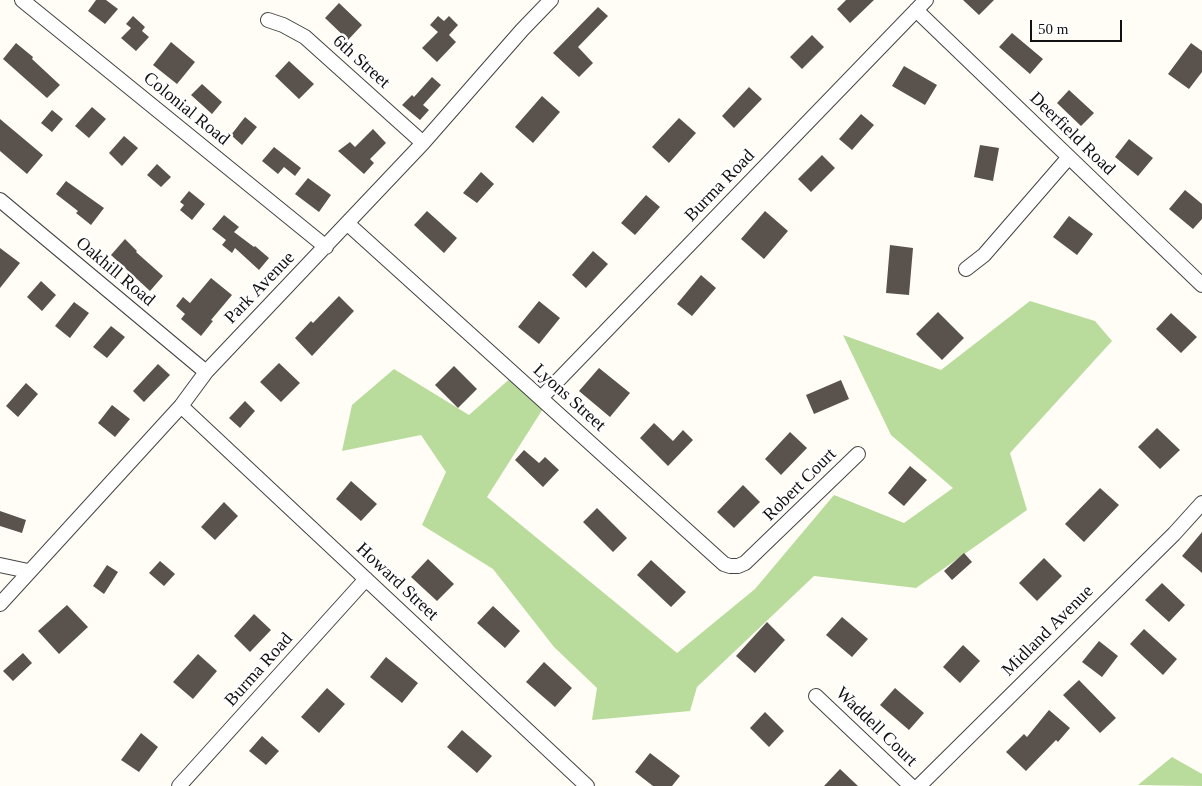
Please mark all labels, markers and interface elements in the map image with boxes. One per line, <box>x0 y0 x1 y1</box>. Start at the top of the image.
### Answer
scale bar <box>1032 10 1124 42</box>
text: 50 m <box>1038 21 1068 37</box>
street label: 6th Street <box>328 31 394 93</box>
street label: Colonial Road <box>139 68 233 150</box>
street label: Deerfield Road <box>1025 88 1119 180</box>
street label: Burma Road <box>680 146 760 226</box>
street label: Oakhill Road <box>71 233 159 311</box>
street label: Park Avenue <box>220 247 300 329</box>
street label: Lyons Street <box>528 360 610 436</box>
street label: Robert Court <box>759 444 841 526</box>
street label: Howard Street <box>351 538 443 626</box>
street label: Midland Avenue <box>998 581 1098 681</box>
street label: Burma Road <box>220 629 298 711</box>
street label: Waddell Court <box>831 683 921 771</box>

